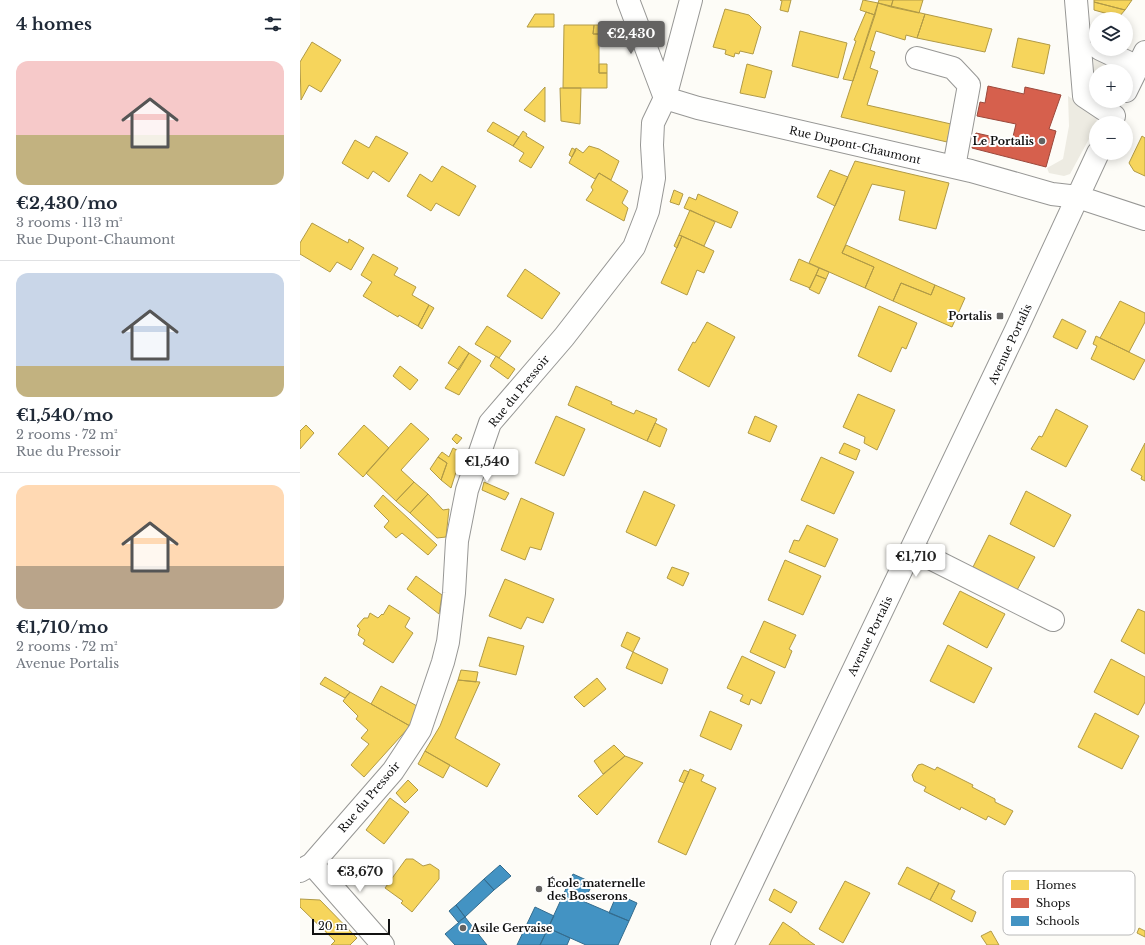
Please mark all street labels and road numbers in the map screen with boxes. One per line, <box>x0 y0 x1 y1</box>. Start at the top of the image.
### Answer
street label: Rue Dupont-Chaumont <box>788 123 923 167</box>
street label: Avenue Portalis <box>985 301 1035 387</box>
street label: Rue du Pressoir <box>486 352 553 430</box>
street label: Avenue Portalis <box>844 594 895 679</box>
street label: Rue du Pressoir <box>335 758 403 835</box>

